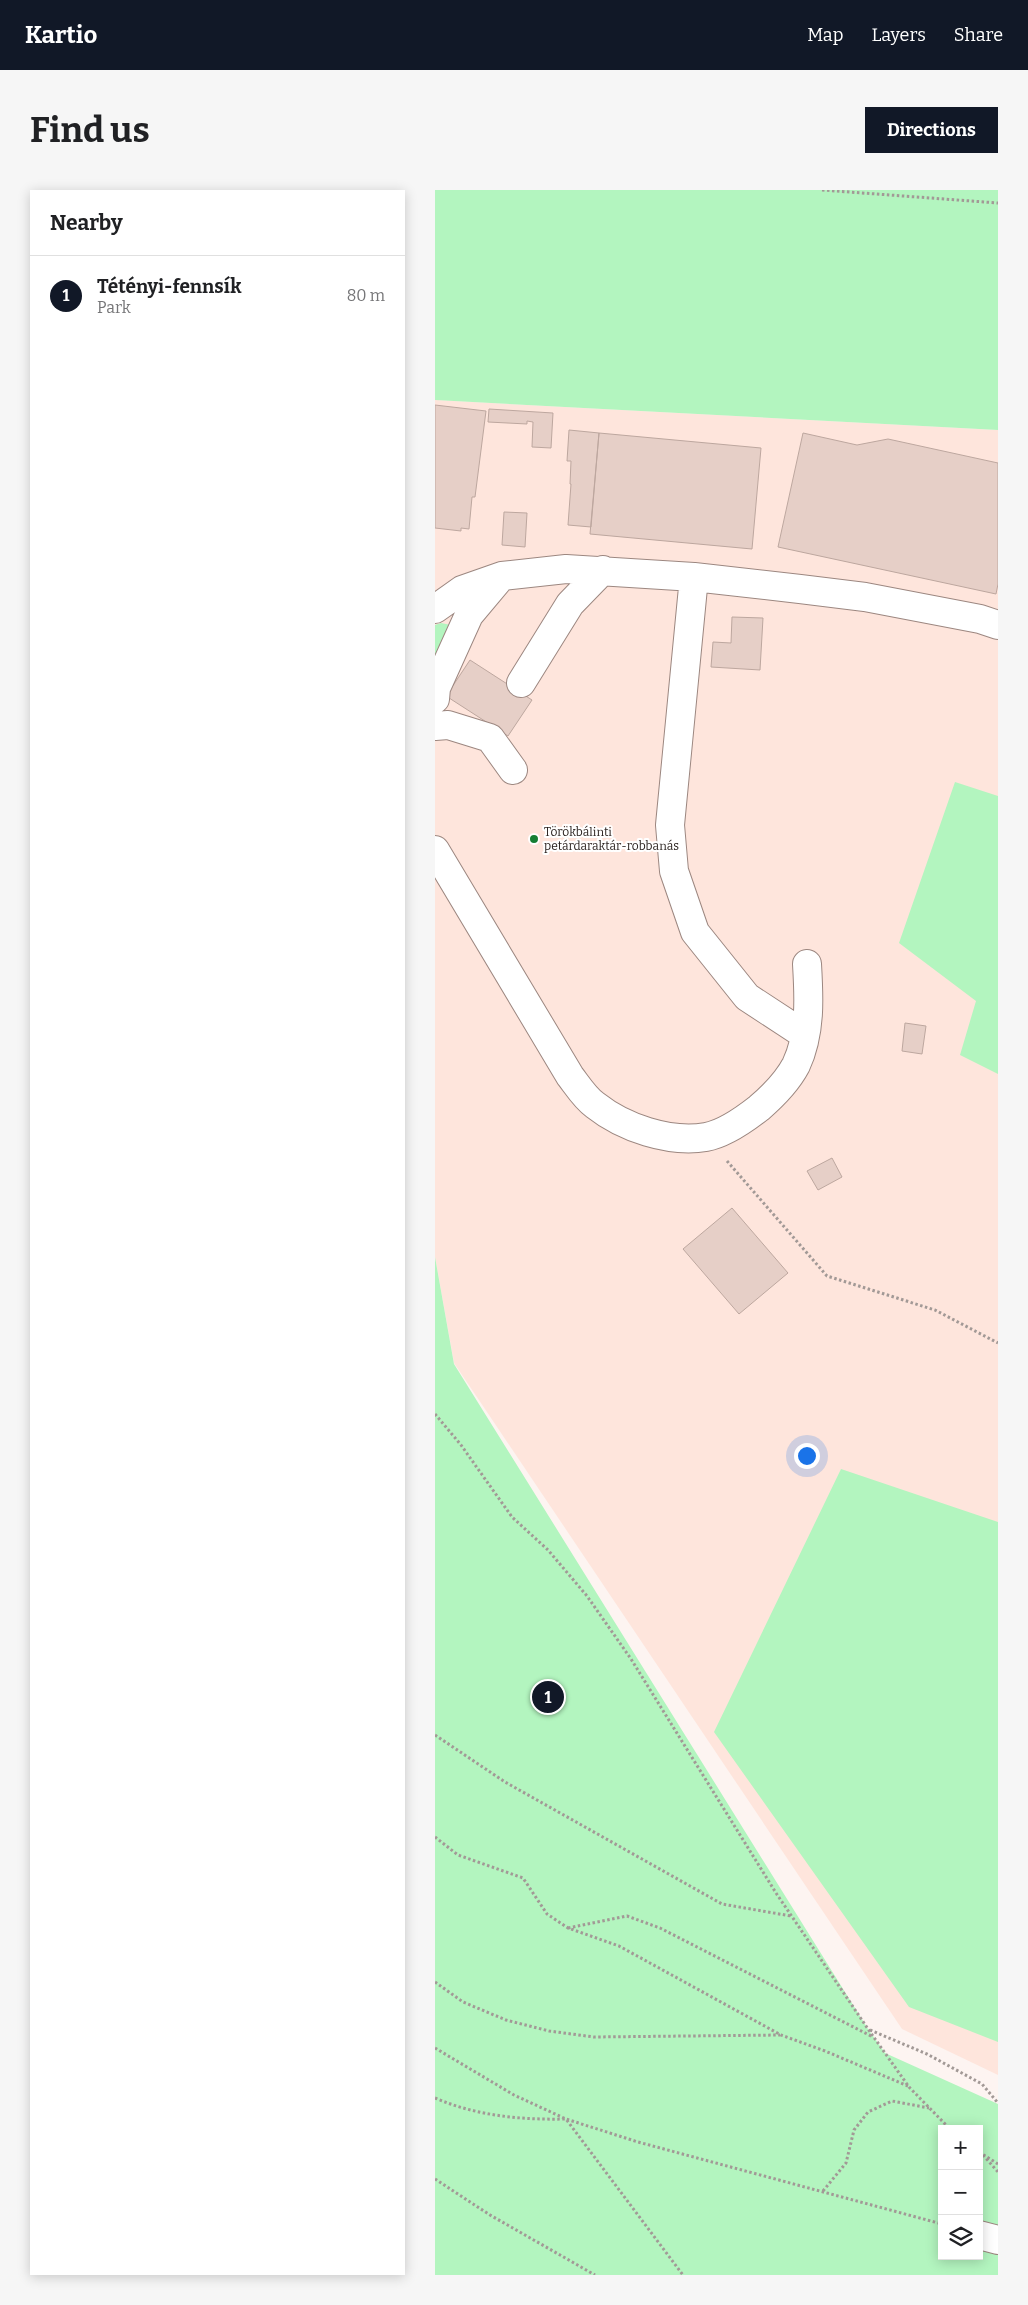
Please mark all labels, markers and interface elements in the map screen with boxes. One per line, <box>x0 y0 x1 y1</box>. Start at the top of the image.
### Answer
text: Kartio <box>25 21 97 49</box>
text: Map <box>807 24 843 46</box>
text: Layers <box>871 24 926 46</box>
text: Share <box>954 24 1003 46</box>
button: Directions <box>865 107 998 153</box>
text: Find us <box>30 109 150 151</box>
text: Nearby <box>50 210 123 236</box>
text: Tétényi-fennsík <box>97 275 241 298</box>
text: 1 <box>63 286 69 305</box>
text: 80 m <box>347 286 385 305</box>
text: Park <box>97 298 131 317</box>
place label: Törökbálinti petárdaraktár-robbanás <box>544 825 679 853</box>
marker: Törökbálinti petárdaraktár-robbanás <box>528 833 540 845</box>
your location <box>794 1443 820 1469</box>
pin: 1 <box>532 1678 564 1716</box>
map controls <box>938 2125 983 2260</box>
button: + <box>938 2125 983 2170</box>
button: − <box>938 2170 983 2215</box>
button: layers <box>938 2215 983 2260</box>

